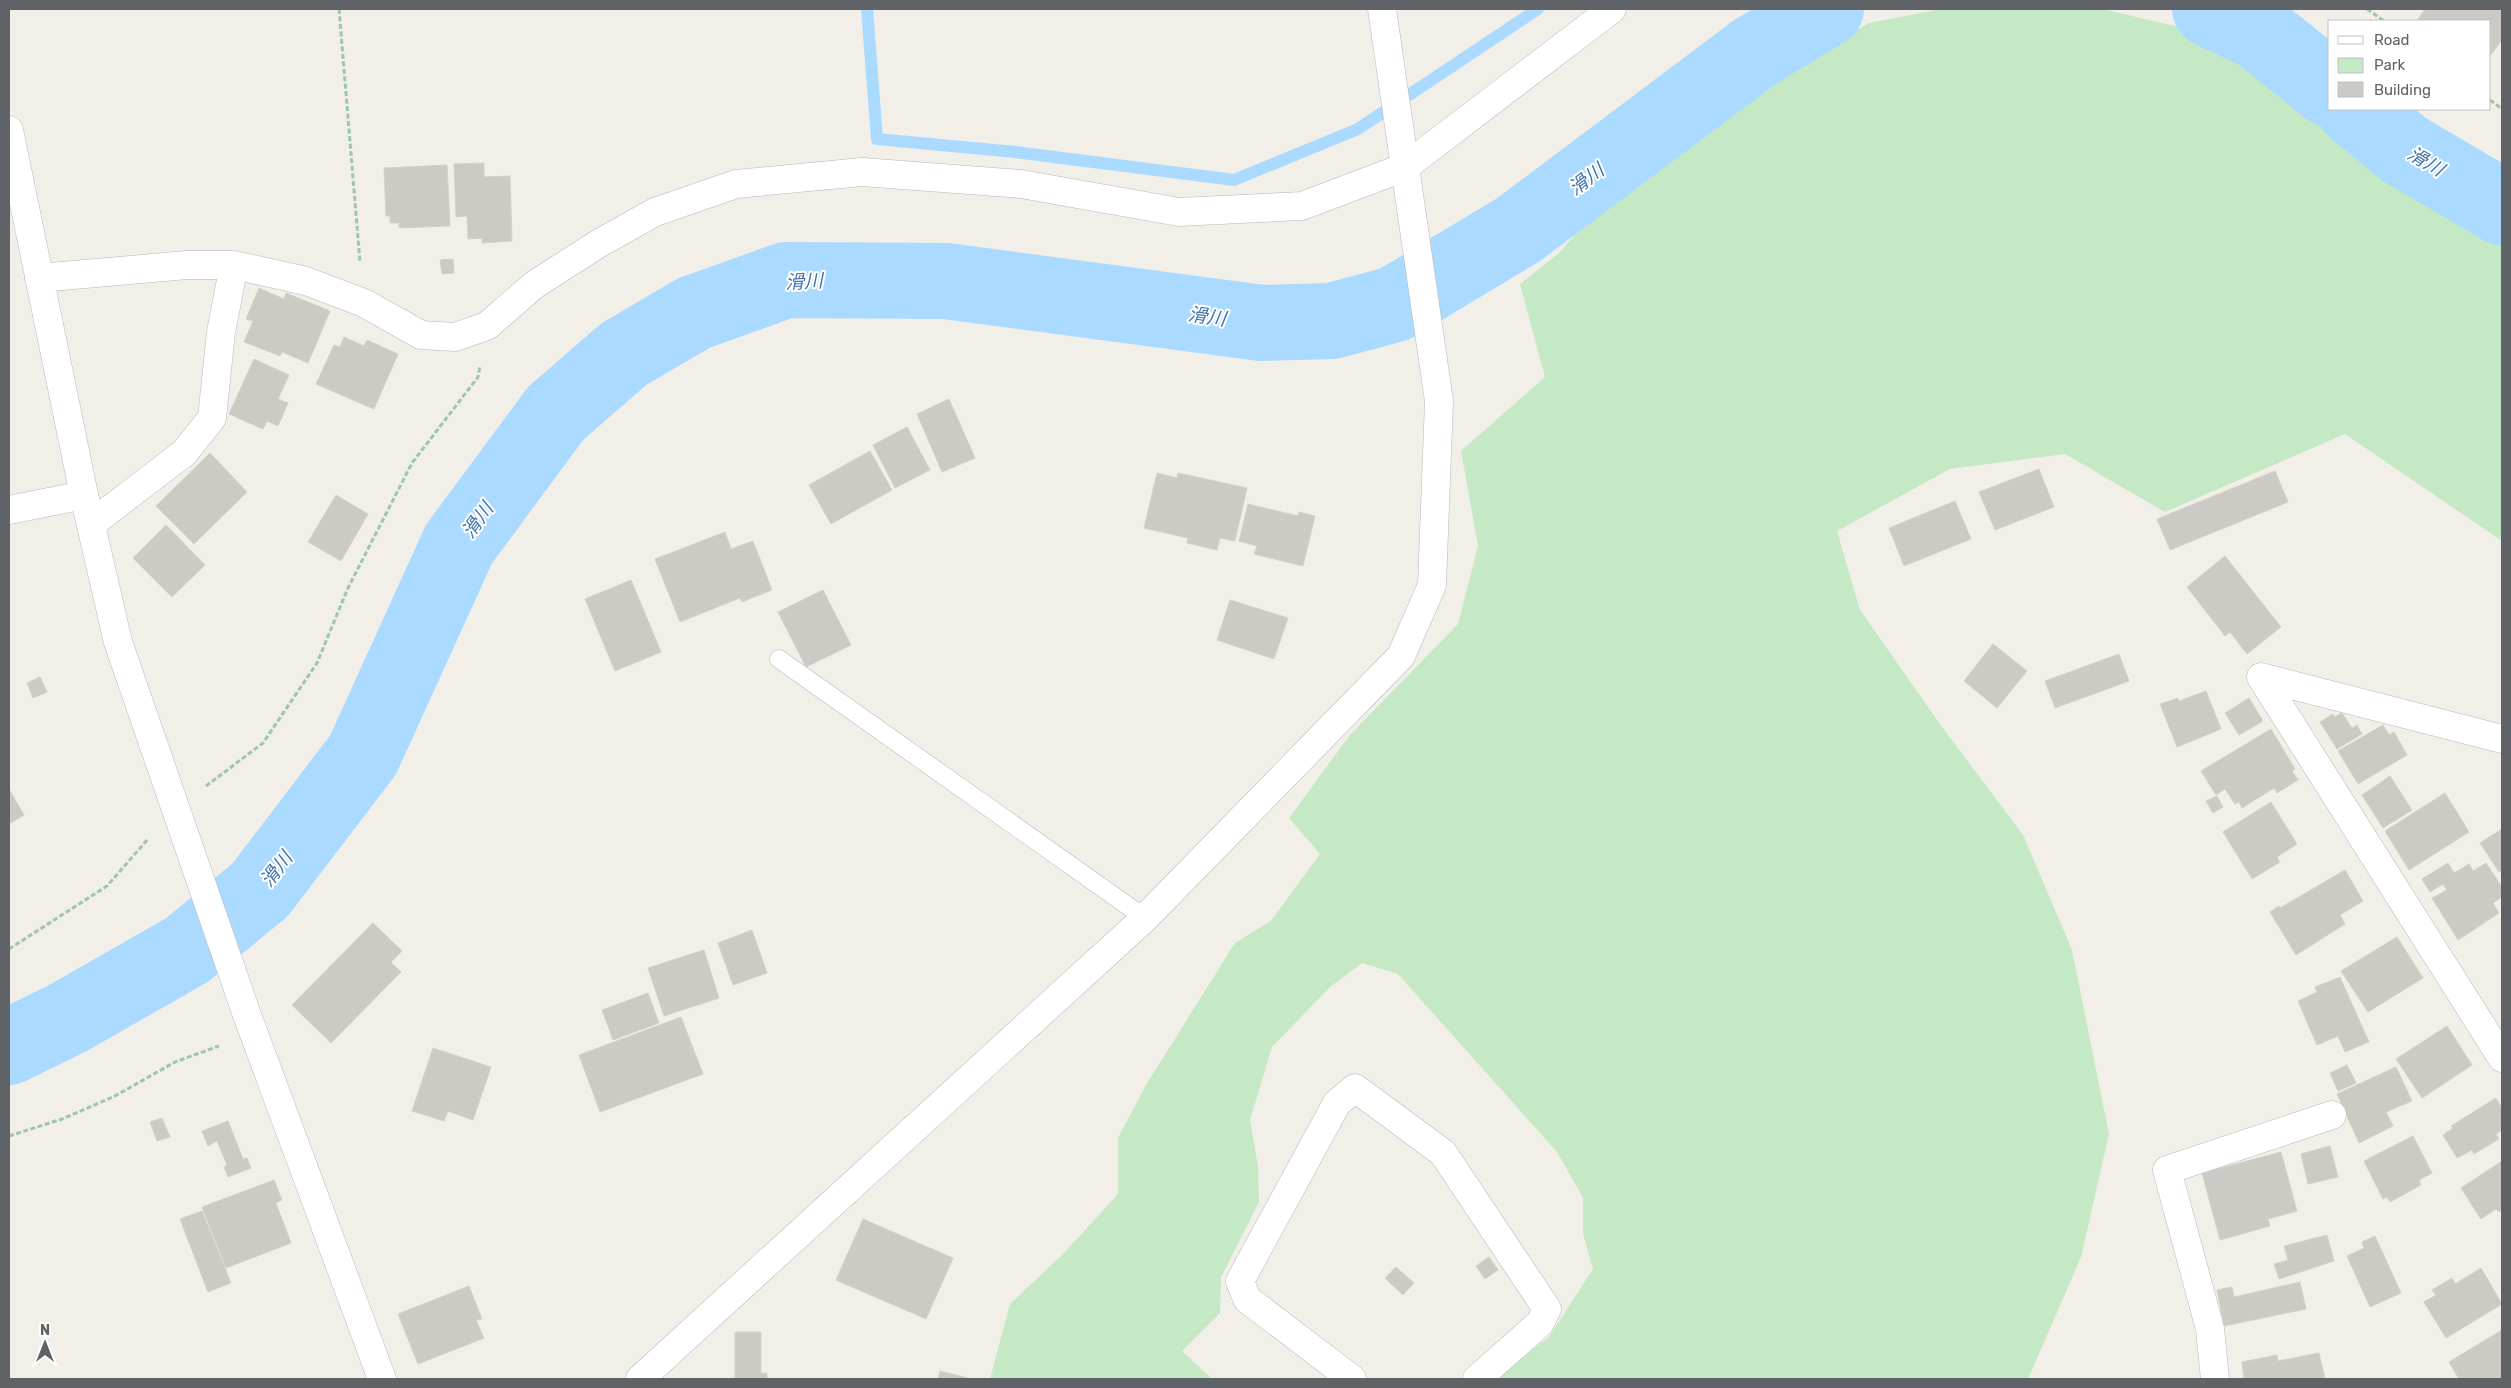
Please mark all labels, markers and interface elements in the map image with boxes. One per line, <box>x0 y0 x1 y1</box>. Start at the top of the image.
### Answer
legend <box>2328 20 2491 110</box>
text: Road <box>2374 31 2410 49</box>
text: Park <box>2374 56 2405 74</box>
text: Building <box>2374 81 2431 99</box>
water label: 滑川 <box>2404 142 2450 182</box>
water label: 滑川 <box>1564 158 1610 200</box>
water label: 滑川 <box>784 269 826 294</box>
water label: 滑川 <box>1187 302 1229 331</box>
water label: 滑川 <box>457 497 499 542</box>
water label: 滑川 <box>256 846 298 891</box>
north arrow <box>20 1318 70 1368</box>
text: N <box>40 1322 50 1339</box>

